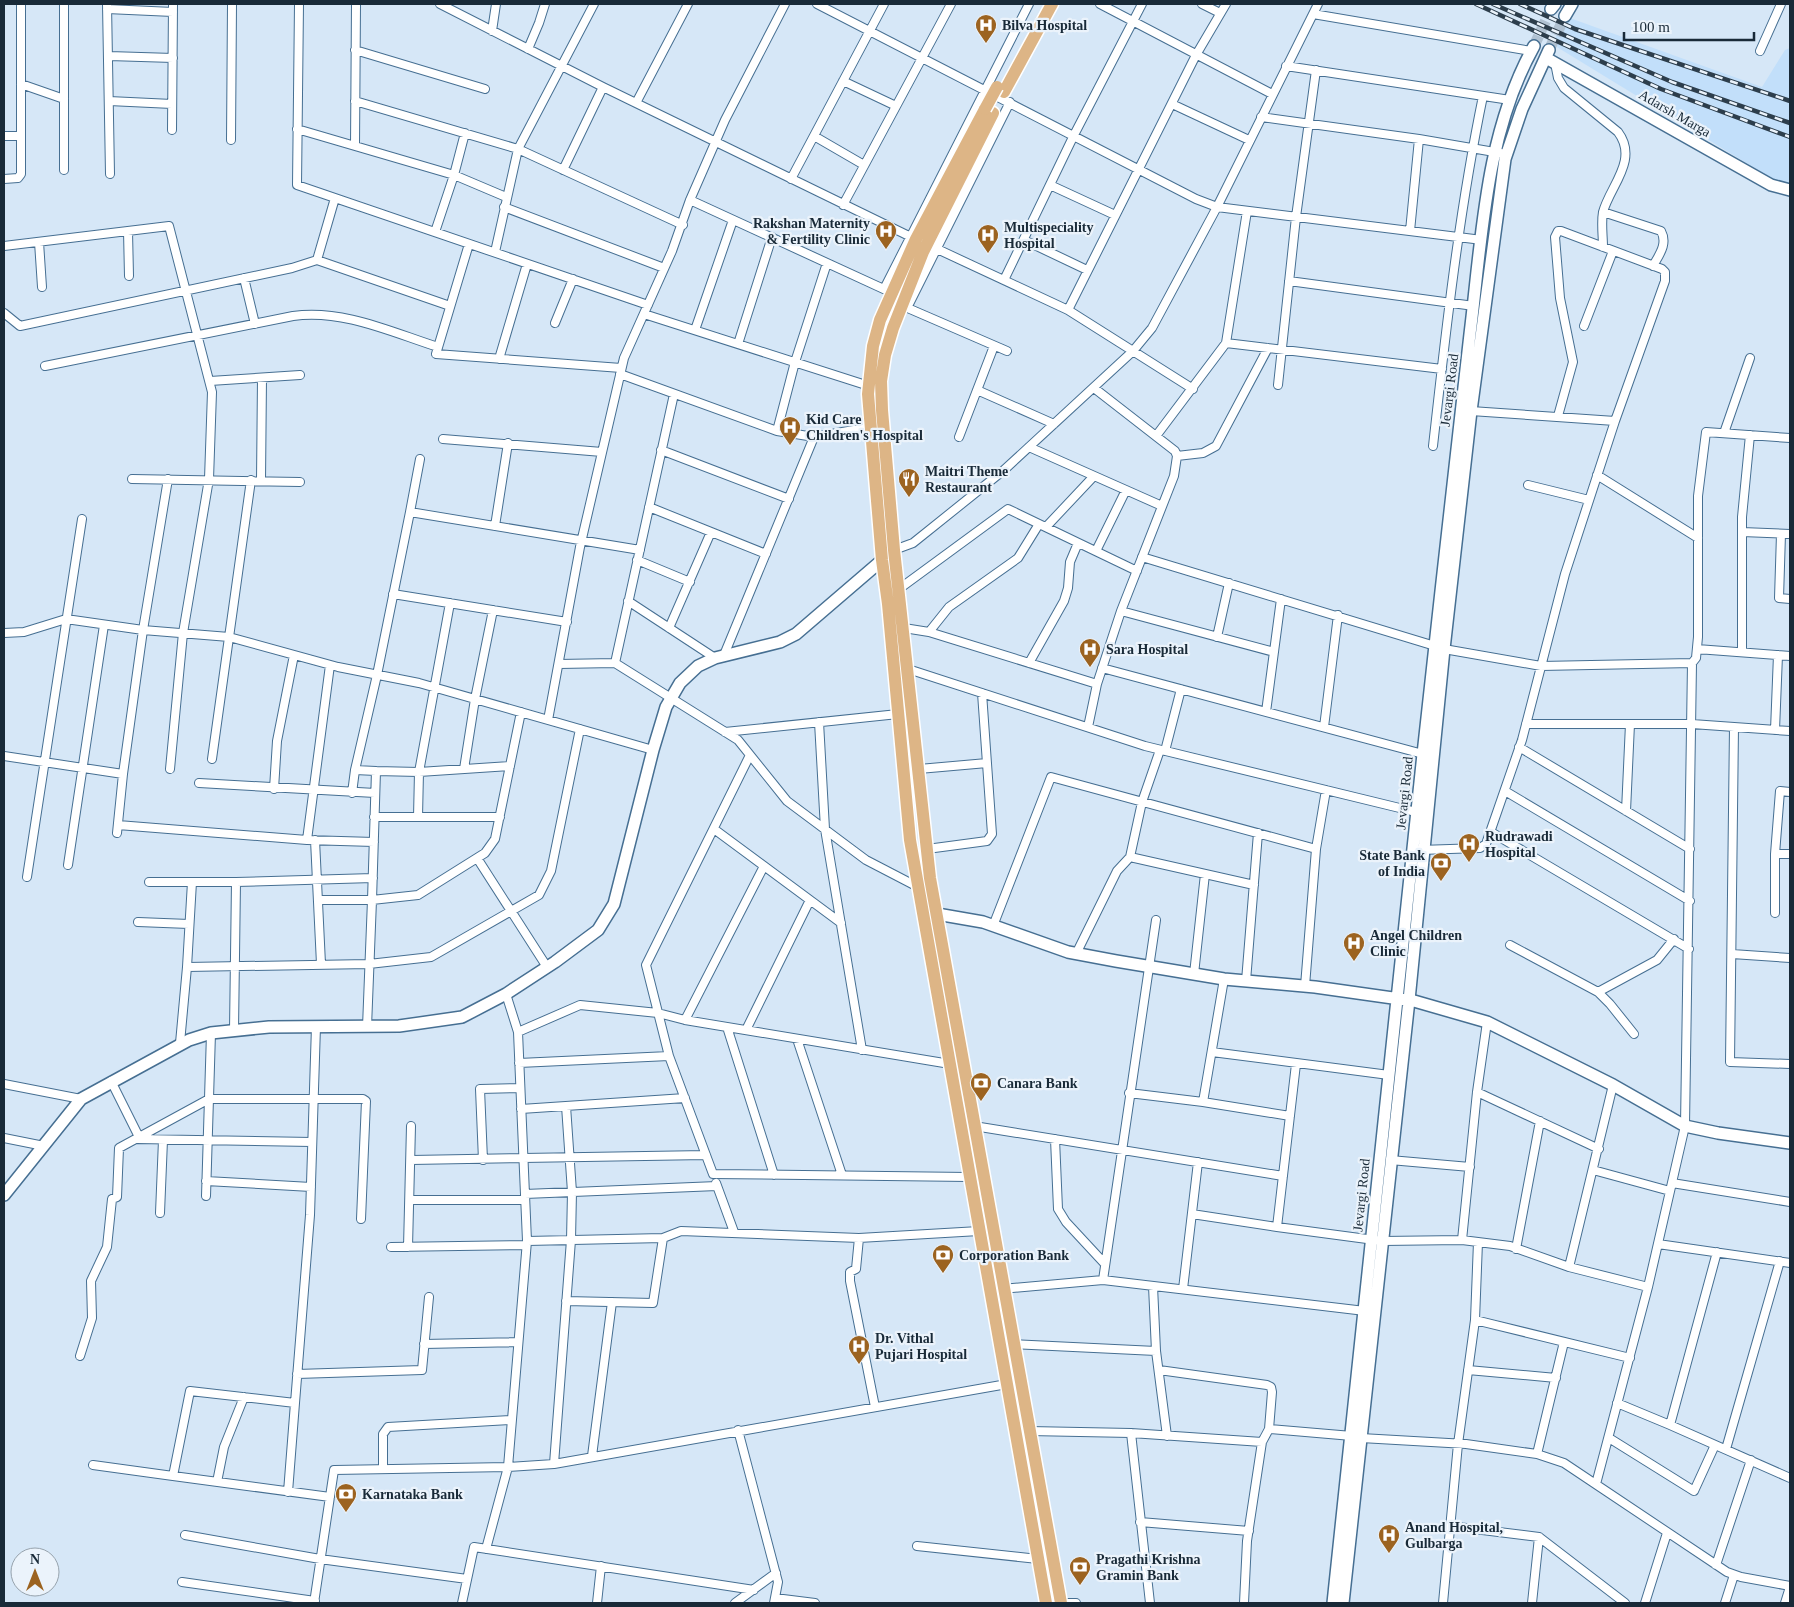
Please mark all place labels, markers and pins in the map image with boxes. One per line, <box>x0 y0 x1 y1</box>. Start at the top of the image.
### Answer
hospital icon: Bilva Hospital <box>974 13 998 44</box>
place label: Bilva Hospital <box>1002 18 1087 33</box>
place label: Rakshan Maternity & Fertility Clinic <box>753 216 870 247</box>
hospital icon: Rakshan Maternity & Fertility Clinic <box>874 219 898 250</box>
place label: Multispeciality Hospital <box>1004 220 1093 251</box>
hospital icon: Multispeciality Hospital <box>976 223 1000 254</box>
place label: Kid Care Children's Hospital <box>806 412 923 443</box>
hospital icon: Kid Care Children's Hospital <box>778 415 802 446</box>
place label: Maitri Theme Restaurant <box>925 464 1008 495</box>
restaurant icon: Maitri Theme Restaurant <box>897 467 921 498</box>
hospital icon: Sara Hospital <box>1078 637 1102 668</box>
place label: Sara Hospital <box>1106 642 1188 657</box>
place label: Rudrawadi Hospital <box>1485 829 1553 860</box>
hospital icon: Rudrawadi Hospital <box>1457 832 1481 863</box>
place label: State Bank of India <box>1359 848 1425 879</box>
bank icon: State Bank of India <box>1429 851 1453 882</box>
place label: Angel Children Clinic <box>1370 928 1462 959</box>
hospital icon: Angel Children Clinic <box>1342 931 1366 962</box>
bank icon: Canara Bank <box>969 1071 993 1102</box>
place label: Canara Bank <box>997 1076 1078 1091</box>
bank icon: Corporation Bank <box>931 1243 955 1274</box>
place label: Corporation Bank <box>959 1248 1069 1263</box>
place label: Dr. Vithal Pujari Hospital <box>875 1331 967 1362</box>
hospital icon: Dr. Vithal Pujari Hospital <box>847 1334 871 1365</box>
bank icon: Karnataka Bank <box>334 1482 358 1513</box>
place label: Karnataka Bank <box>362 1487 463 1502</box>
place label: Anand Hospital, Gulbarga <box>1405 1520 1503 1551</box>
hospital icon: Anand Hospital, Gulbarga <box>1377 1523 1401 1554</box>
place label: Pragathi Krishna Gramin Bank <box>1096 1552 1201 1583</box>
bank icon: Pragathi Krishna Gramin Bank <box>1068 1555 1092 1586</box>

